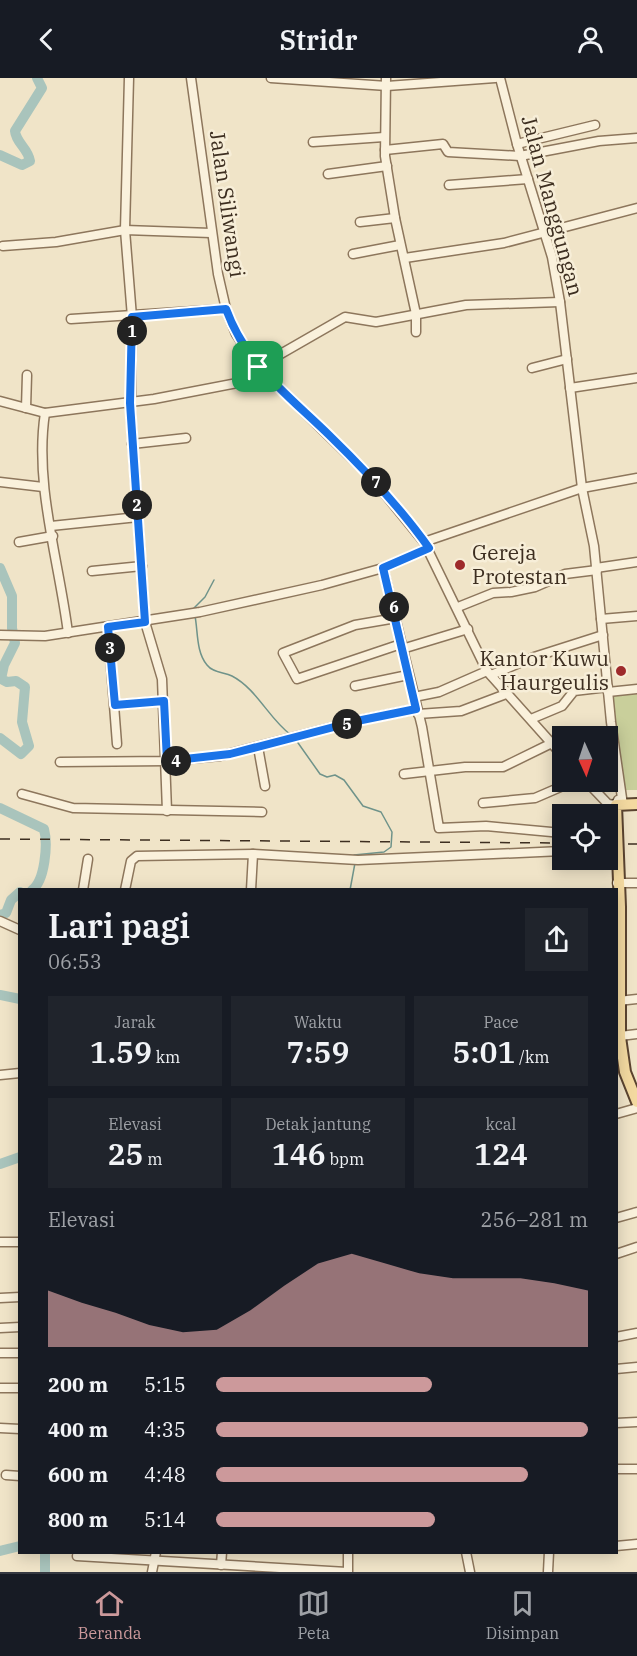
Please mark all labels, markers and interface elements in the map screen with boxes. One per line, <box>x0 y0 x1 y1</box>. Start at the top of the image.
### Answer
text: Stridr <box>279 22 358 57</box>
icon: back <box>30 23 63 56</box>
icon: person <box>574 23 607 56</box>
street label: Jalan Manggungan <box>515 112 591 299</box>
street label: Jalan Siliwangi <box>204 129 252 279</box>
pin: 1 <box>117 316 147 346</box>
text: 1 <box>127 321 137 341</box>
pin <box>232 341 283 392</box>
icon: arrive <box>241 350 274 383</box>
pin: 7 <box>361 467 391 497</box>
text: 7 <box>371 472 381 492</box>
pin: 2 <box>122 490 152 520</box>
text: 2 <box>132 495 142 515</box>
place label: Gereja Protestan <box>472 538 567 590</box>
marker: Gereja Protestan <box>453 558 467 572</box>
pin: 6 <box>379 592 409 622</box>
text: 6 <box>389 597 399 617</box>
pin: 3 <box>95 633 125 663</box>
text: 3 <box>105 638 115 658</box>
place label: Kantor Kuwu Haurgeulis <box>480 644 609 696</box>
marker: Kantor Kuwu Haurgeulis <box>614 664 628 678</box>
pin: 5 <box>332 709 362 739</box>
text: 5 <box>342 714 352 734</box>
north arrow <box>552 726 618 792</box>
map controls <box>552 726 618 870</box>
pin: 4 <box>161 746 191 776</box>
text: 4 <box>171 751 181 771</box>
button: locate <box>552 804 618 870</box>
text: Lari pagi <box>48 904 190 947</box>
button: share <box>525 908 588 971</box>
text: 06:53 <box>48 948 102 975</box>
text: Jarak <box>114 1012 156 1032</box>
text: Waktu <box>294 1012 342 1032</box>
text: Pace <box>483 1012 519 1032</box>
text: 1.59 <box>90 1032 152 1071</box>
text: 7:59 <box>287 1032 349 1071</box>
text: 5:01 <box>452 1032 515 1071</box>
text: km <box>152 1047 180 1067</box>
text: /km <box>515 1047 550 1067</box>
text: Elevasi <box>108 1114 162 1134</box>
text: Detak jantung <box>265 1114 371 1134</box>
text: kcal <box>486 1114 516 1134</box>
text: 25 <box>108 1134 144 1173</box>
text: 146 <box>272 1134 326 1173</box>
text: 124 <box>474 1134 528 1173</box>
text: m <box>144 1149 162 1169</box>
text: bpm <box>326 1149 364 1169</box>
text: Elevasi <box>48 1206 115 1233</box>
text: 256–281 m <box>481 1206 588 1233</box>
text: 200 m <box>48 1371 108 1398</box>
text: 5:15 <box>144 1371 186 1398</box>
text: 400 m <box>48 1416 108 1443</box>
text: 4:35 <box>144 1416 186 1443</box>
text: 600 m <box>48 1461 108 1488</box>
text: 4:48 <box>144 1461 186 1488</box>
text: 800 m <box>48 1506 108 1533</box>
text: 5:14 <box>144 1506 186 1533</box>
tab: Beranda <box>78 1587 142 1643</box>
tab: Peta <box>297 1587 330 1643</box>
tab: Disimpan <box>486 1587 559 1643</box>

